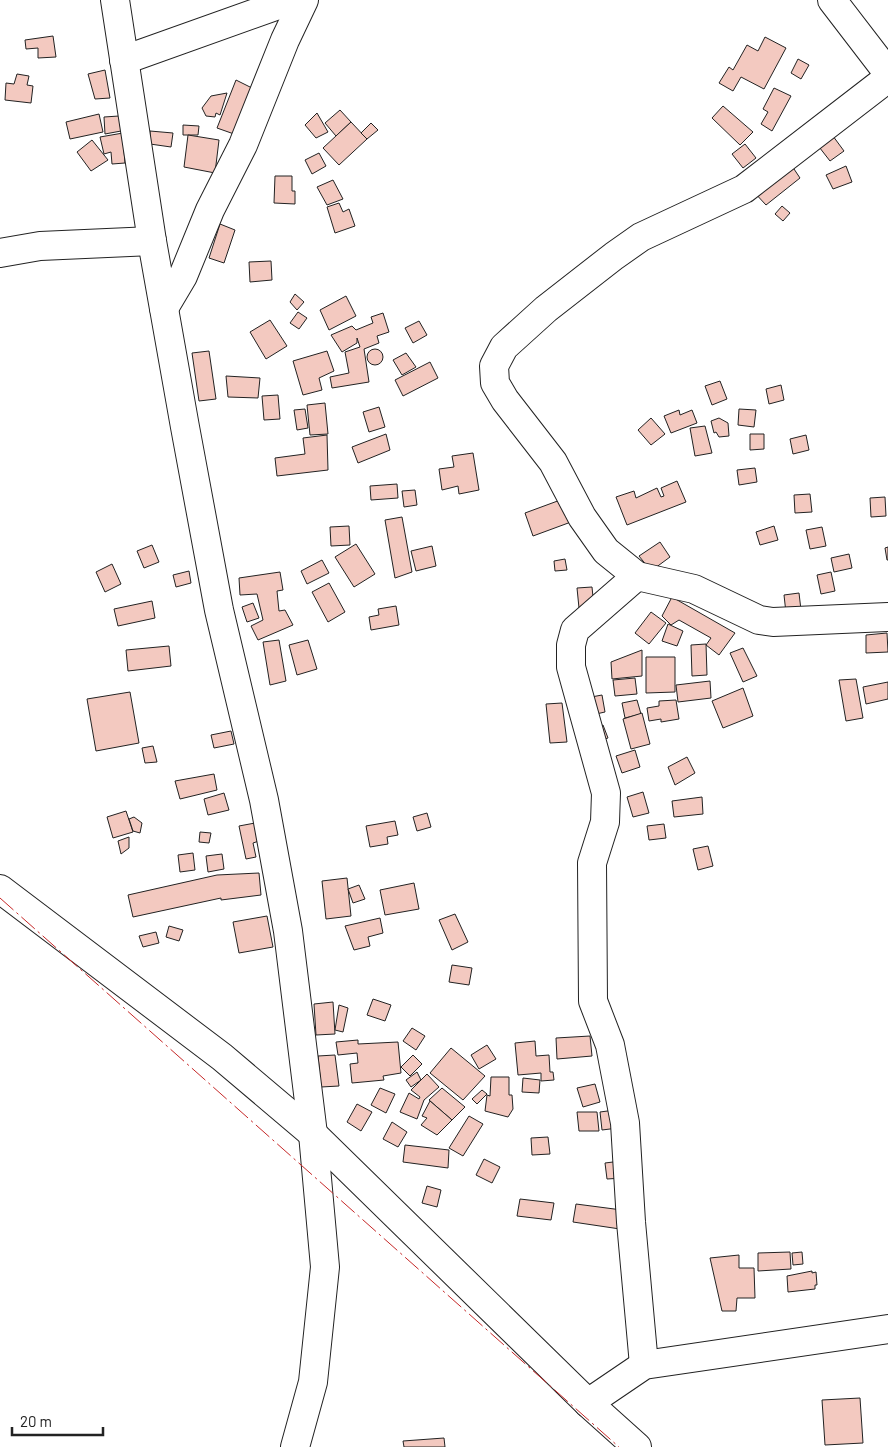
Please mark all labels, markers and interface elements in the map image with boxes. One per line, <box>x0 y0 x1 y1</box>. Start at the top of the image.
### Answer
scale bar <box>12 1404 104 1436</box>
text: 20 m <box>20 1412 52 1430</box>

